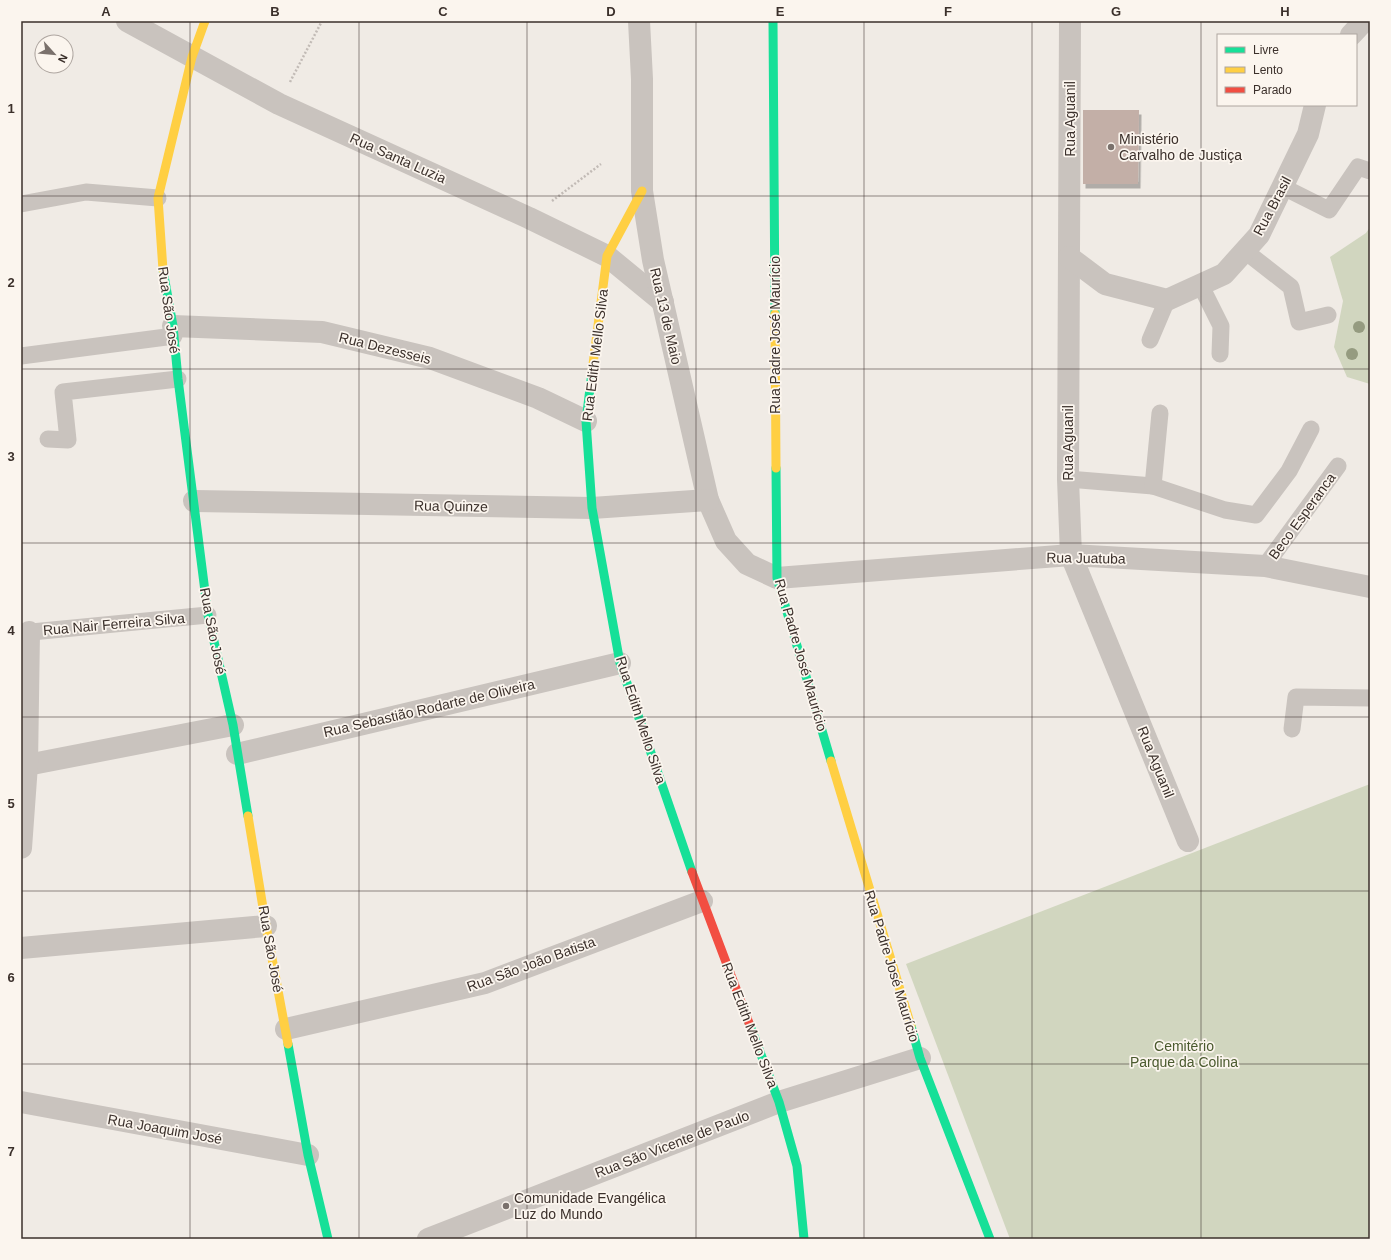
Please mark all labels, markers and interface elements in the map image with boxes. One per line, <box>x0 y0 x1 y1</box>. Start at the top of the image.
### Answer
text: A <box>101 4 111 19</box>
text: B <box>270 4 280 19</box>
text: C <box>438 4 448 19</box>
text: D <box>606 4 616 19</box>
text: E <box>776 4 785 19</box>
text: F <box>944 4 952 19</box>
text: G <box>1111 4 1121 19</box>
text: H <box>1280 4 1290 19</box>
north arrow <box>34 34 74 74</box>
legend <box>1217 34 1357 106</box>
text: Livre <box>1253 43 1279 57</box>
text: N <box>56 52 70 65</box>
text: Lento <box>1253 63 1283 77</box>
street label: Rua Aguanil <box>1062 81 1078 157</box>
text: Parado <box>1253 83 1292 97</box>
text: 1 <box>7 101 15 116</box>
street label: Rua Santa Luzia <box>347 130 449 186</box>
place label: Ministério Carvalho de Justiça <box>1119 131 1242 163</box>
marker: Ministério Carvalho de Justiça <box>1106 142 1116 152</box>
street label: Rua Brasil <box>1250 174 1294 238</box>
street label: Rua Padre José Maurício <box>767 256 783 414</box>
street label: Rua São José <box>155 265 183 355</box>
street label: Rua 13 de Maio <box>647 266 685 366</box>
text: 2 <box>7 275 15 290</box>
street label: Rua Edith Mello Silva <box>579 288 611 422</box>
street label: Rua Dezesseis <box>337 329 433 367</box>
street label: Rua Aguanil <box>1060 405 1076 481</box>
text: 3 <box>7 449 15 464</box>
street label: Beco Esperanca <box>1265 470 1339 562</box>
street label: Rua Quinze <box>414 497 488 515</box>
street label: Rua Juatuba <box>1046 549 1126 567</box>
street label: Rua Padre José Maurício <box>772 577 831 733</box>
street label: Rua São José <box>197 586 229 676</box>
street label: Rua Nair Ferreira Silva <box>42 610 186 638</box>
text: 4 <box>7 623 15 638</box>
street label: Rua Edith Mello Silva <box>613 654 669 786</box>
street label: Rua Sebastião Rodarte de Oliveira <box>322 676 536 740</box>
street label: Rua Aguanil <box>1134 724 1178 800</box>
text: 5 <box>7 796 15 811</box>
street label: Rua Padre José Maurício <box>861 888 923 1044</box>
street label: Rua São José <box>255 904 287 994</box>
street label: Rua São João Batista <box>465 933 598 995</box>
street label: Rua Edith Mello Silva <box>719 960 781 1090</box>
text: 6 <box>7 970 15 985</box>
park label: Cemitério Parque da Colina <box>1130 1038 1238 1070</box>
street label: Rua São Vicente de Paulo <box>593 1107 752 1181</box>
street label: Rua Joaquim José <box>107 1111 224 1147</box>
text: 7 <box>7 1144 15 1159</box>
place label: Comunidade Evangélica Luz do Mundo <box>514 1190 666 1222</box>
marker: Comunidade Evangélica Luz do Mundo <box>501 1201 511 1211</box>

